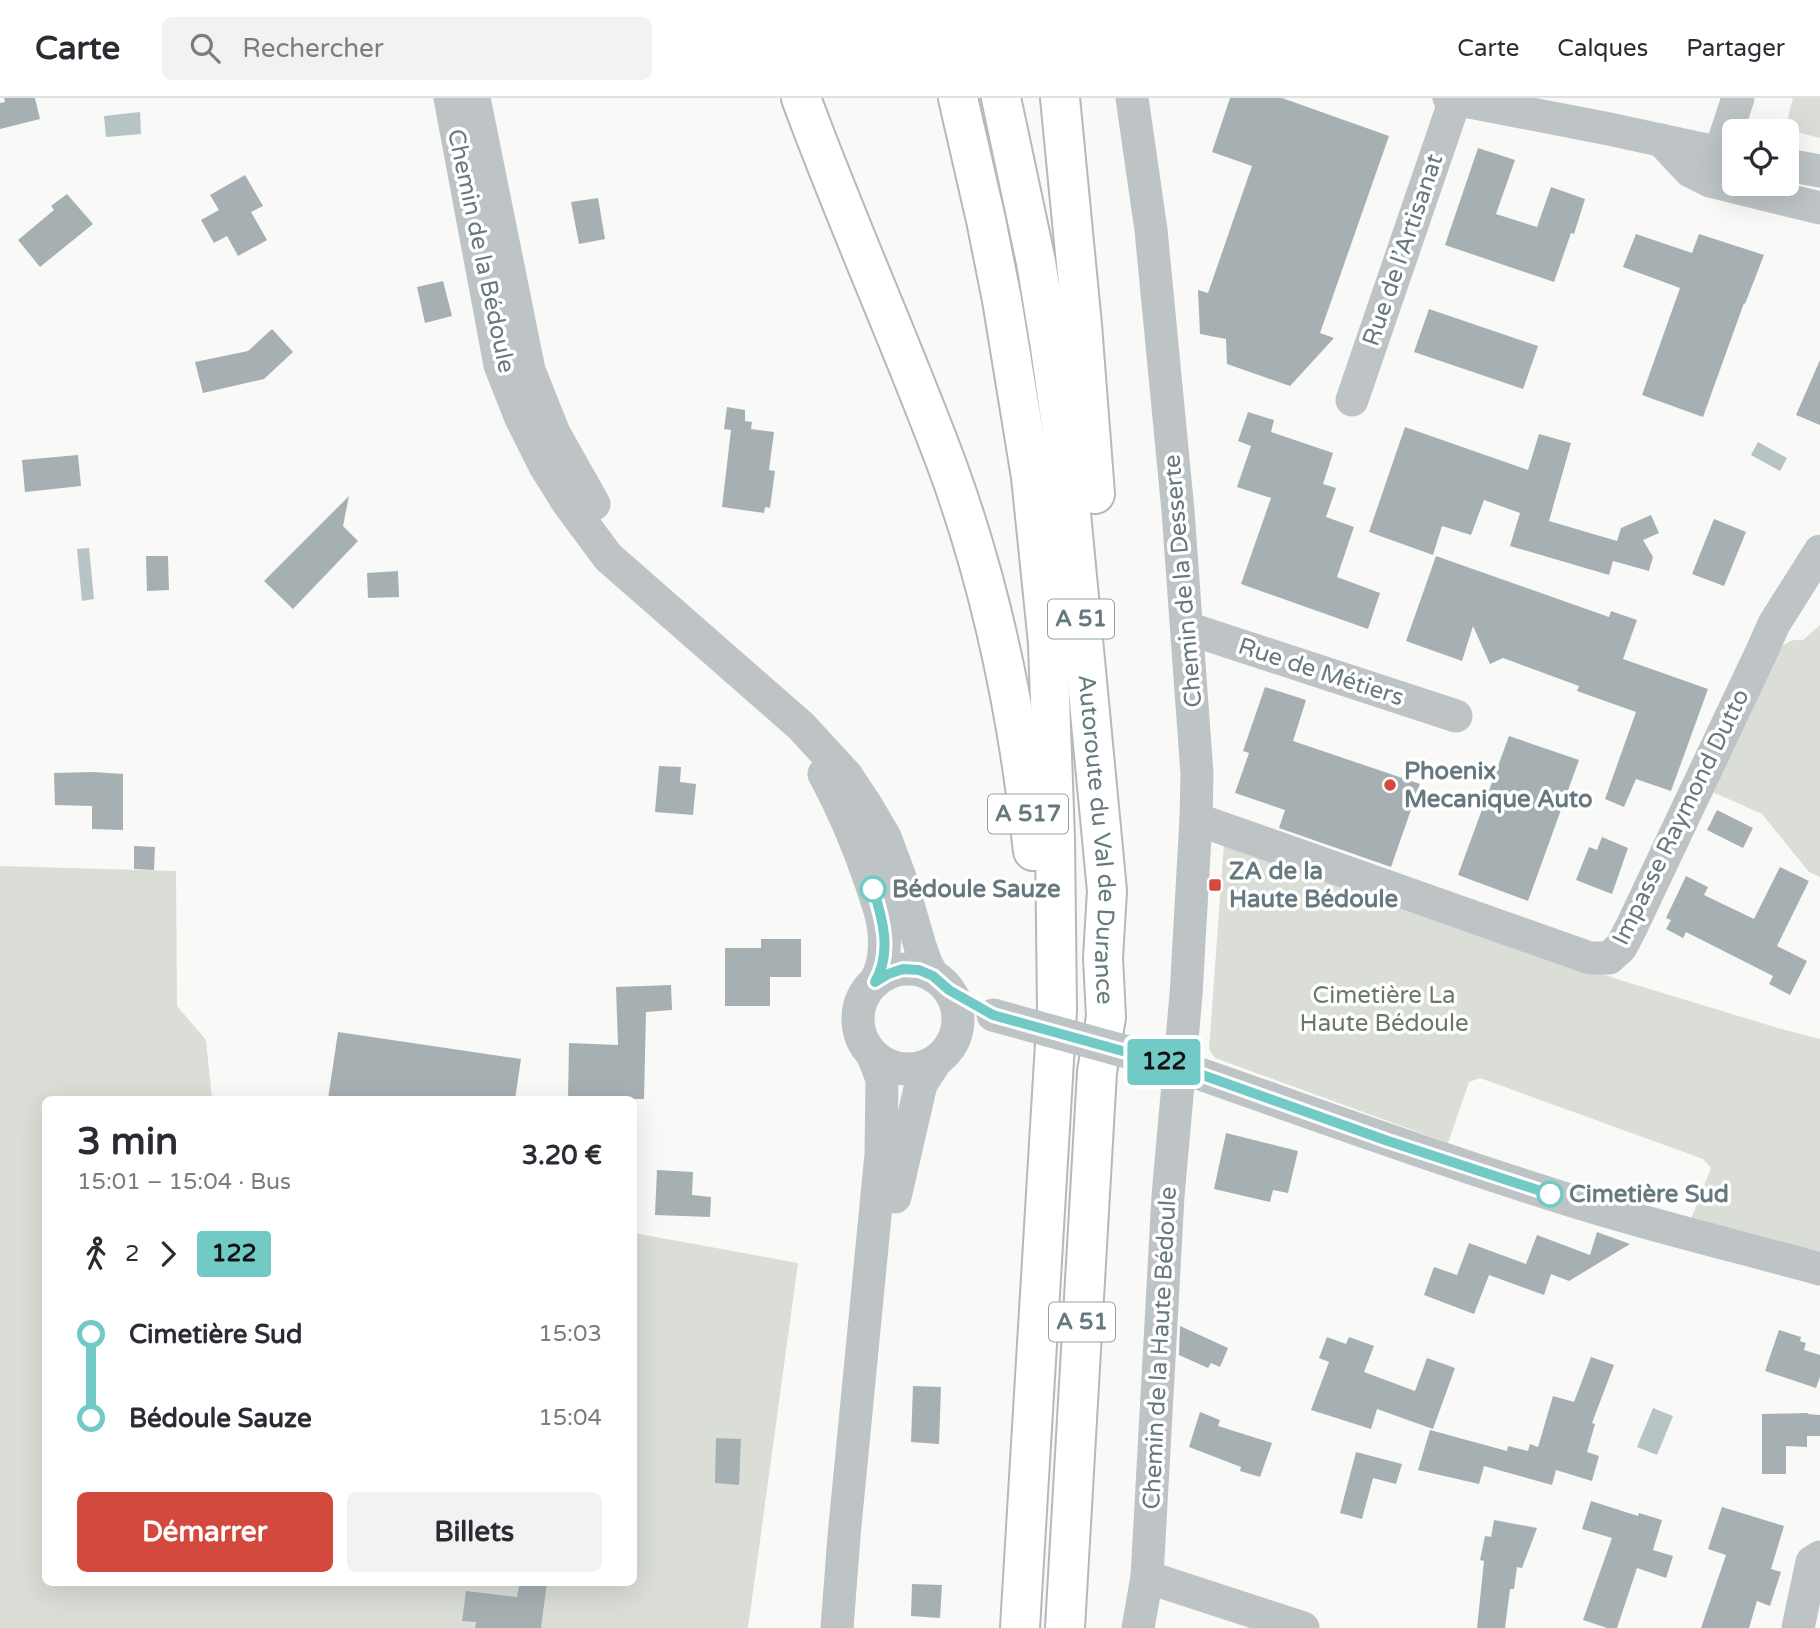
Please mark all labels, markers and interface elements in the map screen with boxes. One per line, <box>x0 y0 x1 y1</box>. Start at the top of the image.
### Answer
search box <box>162 17 652 80</box>
text: Carte <box>35 29 120 68</box>
icon: search <box>186 29 224 67</box>
text: Rechercher <box>242 33 384 64</box>
text: Carte <box>1457 34 1519 63</box>
text: Calques <box>1557 34 1648 63</box>
text: Partager <box>1686 34 1785 63</box>
map controls <box>1722 119 1799 196</box>
button: locate <box>1722 119 1799 196</box>
street label: Chemin de la Bédoule <box>441 126 521 376</box>
street label: Rue de l’Artisanat <box>1357 150 1449 350</box>
street label: Chemin de la Desserte <box>1157 453 1209 709</box>
road number: A 51 <box>1048 600 1114 638</box>
street label: Rue de Métiers <box>1235 632 1407 712</box>
street label: Autoroute du Val de Durance <box>1072 673 1122 1005</box>
street label: Impasse Raymond Dutto <box>1606 684 1756 950</box>
place label: Phoenix Mecanique Auto <box>1404 757 1593 814</box>
marker: Phoenix Mecanique Auto <box>1382 777 1398 793</box>
road number: A 517 <box>988 794 1068 834</box>
place label: ZA de la Haute Bédoule <box>1229 857 1398 914</box>
place label: Bédoule Sauze <box>892 875 1061 904</box>
marker: Bédoule Sauze <box>860 876 886 902</box>
marker: ZA de la Haute Bédoule <box>1207 877 1223 893</box>
park label: Cimetière La Haute Bédoule <box>1300 981 1468 1038</box>
line badge: 122 <box>1124 1039 1204 1085</box>
text: 122 <box>1141 1047 1187 1076</box>
text: 3 min <box>77 1119 178 1165</box>
text: 3.20 € <box>522 1140 602 1171</box>
text: 15:01 – 15:04 · Bus <box>77 1168 291 1196</box>
place label: Cimetière Sud <box>1569 1180 1729 1209</box>
marker: Cimetière Sud <box>1537 1181 1563 1207</box>
street label: Chemin de la Haute Bédoule <box>1137 1186 1183 1510</box>
icon: walk <box>77 1235 115 1273</box>
icon: forward <box>149 1235 187 1273</box>
text: 122 <box>211 1239 257 1268</box>
text: 2 <box>125 1240 139 1268</box>
road number: A 51 <box>1049 1302 1115 1342</box>
text: Cimetière Sud <box>129 1319 302 1350</box>
text: 15:03 <box>538 1320 602 1348</box>
text: Bédoule Sauze <box>129 1403 312 1434</box>
text: 15:04 <box>538 1404 602 1432</box>
button: Démarrer <box>77 1492 333 1572</box>
button: Billets <box>347 1492 602 1572</box>

